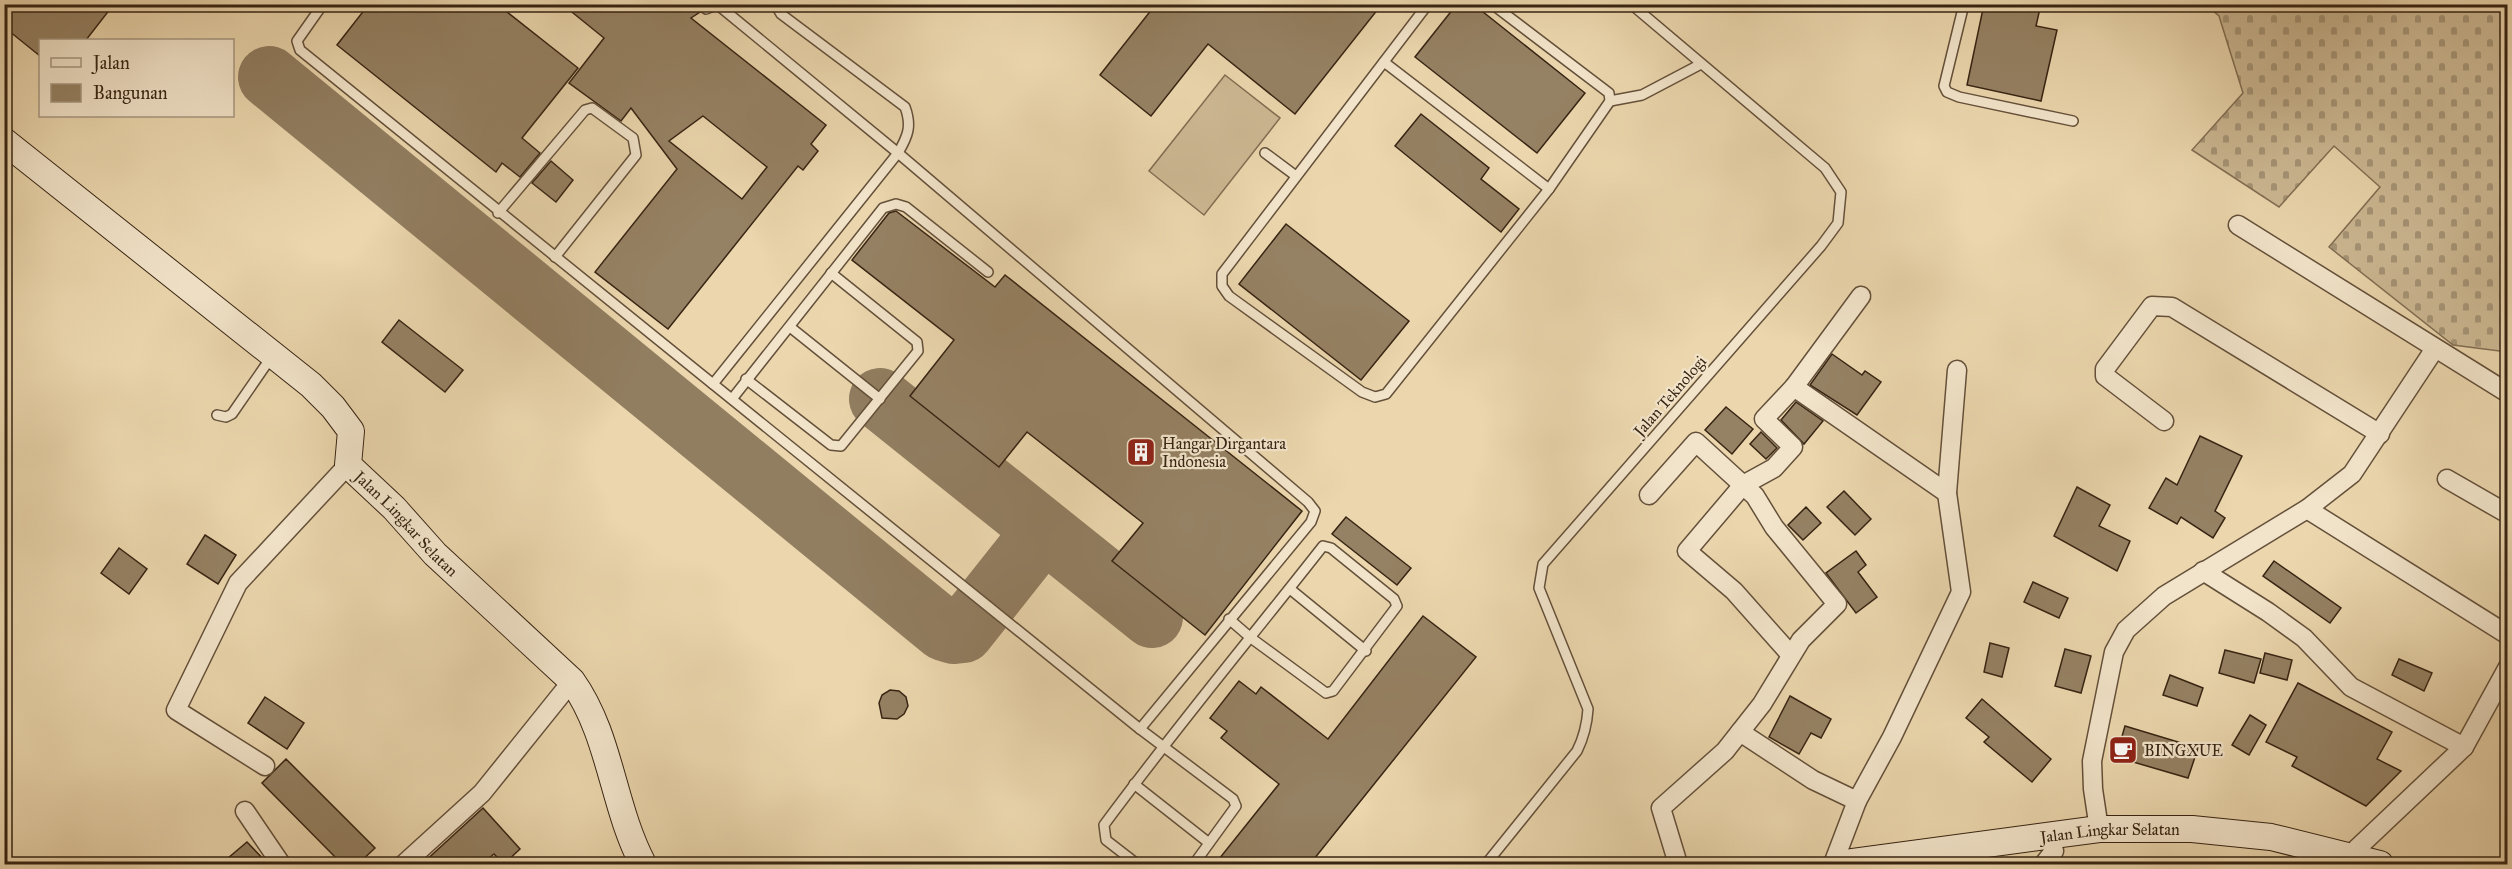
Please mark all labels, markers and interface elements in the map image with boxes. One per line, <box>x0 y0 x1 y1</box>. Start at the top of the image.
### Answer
legend <box>39 39 234 117</box>
text: Jalan <box>91 52 130 75</box>
text: Bangunan <box>93 82 168 105</box>
street label: Jalan Teknologi <box>1628 351 1711 442</box>
place label: Hangar Dirgantara Indonesia <box>1162 434 1286 471</box>
building icon: Hangar Dirgantara Indonesia <box>1125 436 1157 468</box>
street label: Jalan Lingkar Selatan <box>349 465 462 580</box>
cafe icon: BINGXUE <box>2107 734 2139 766</box>
place label: BINGXUE <box>2144 741 2223 760</box>
street label: Jalan Lingkar Selatan <box>2037 819 2180 848</box>

